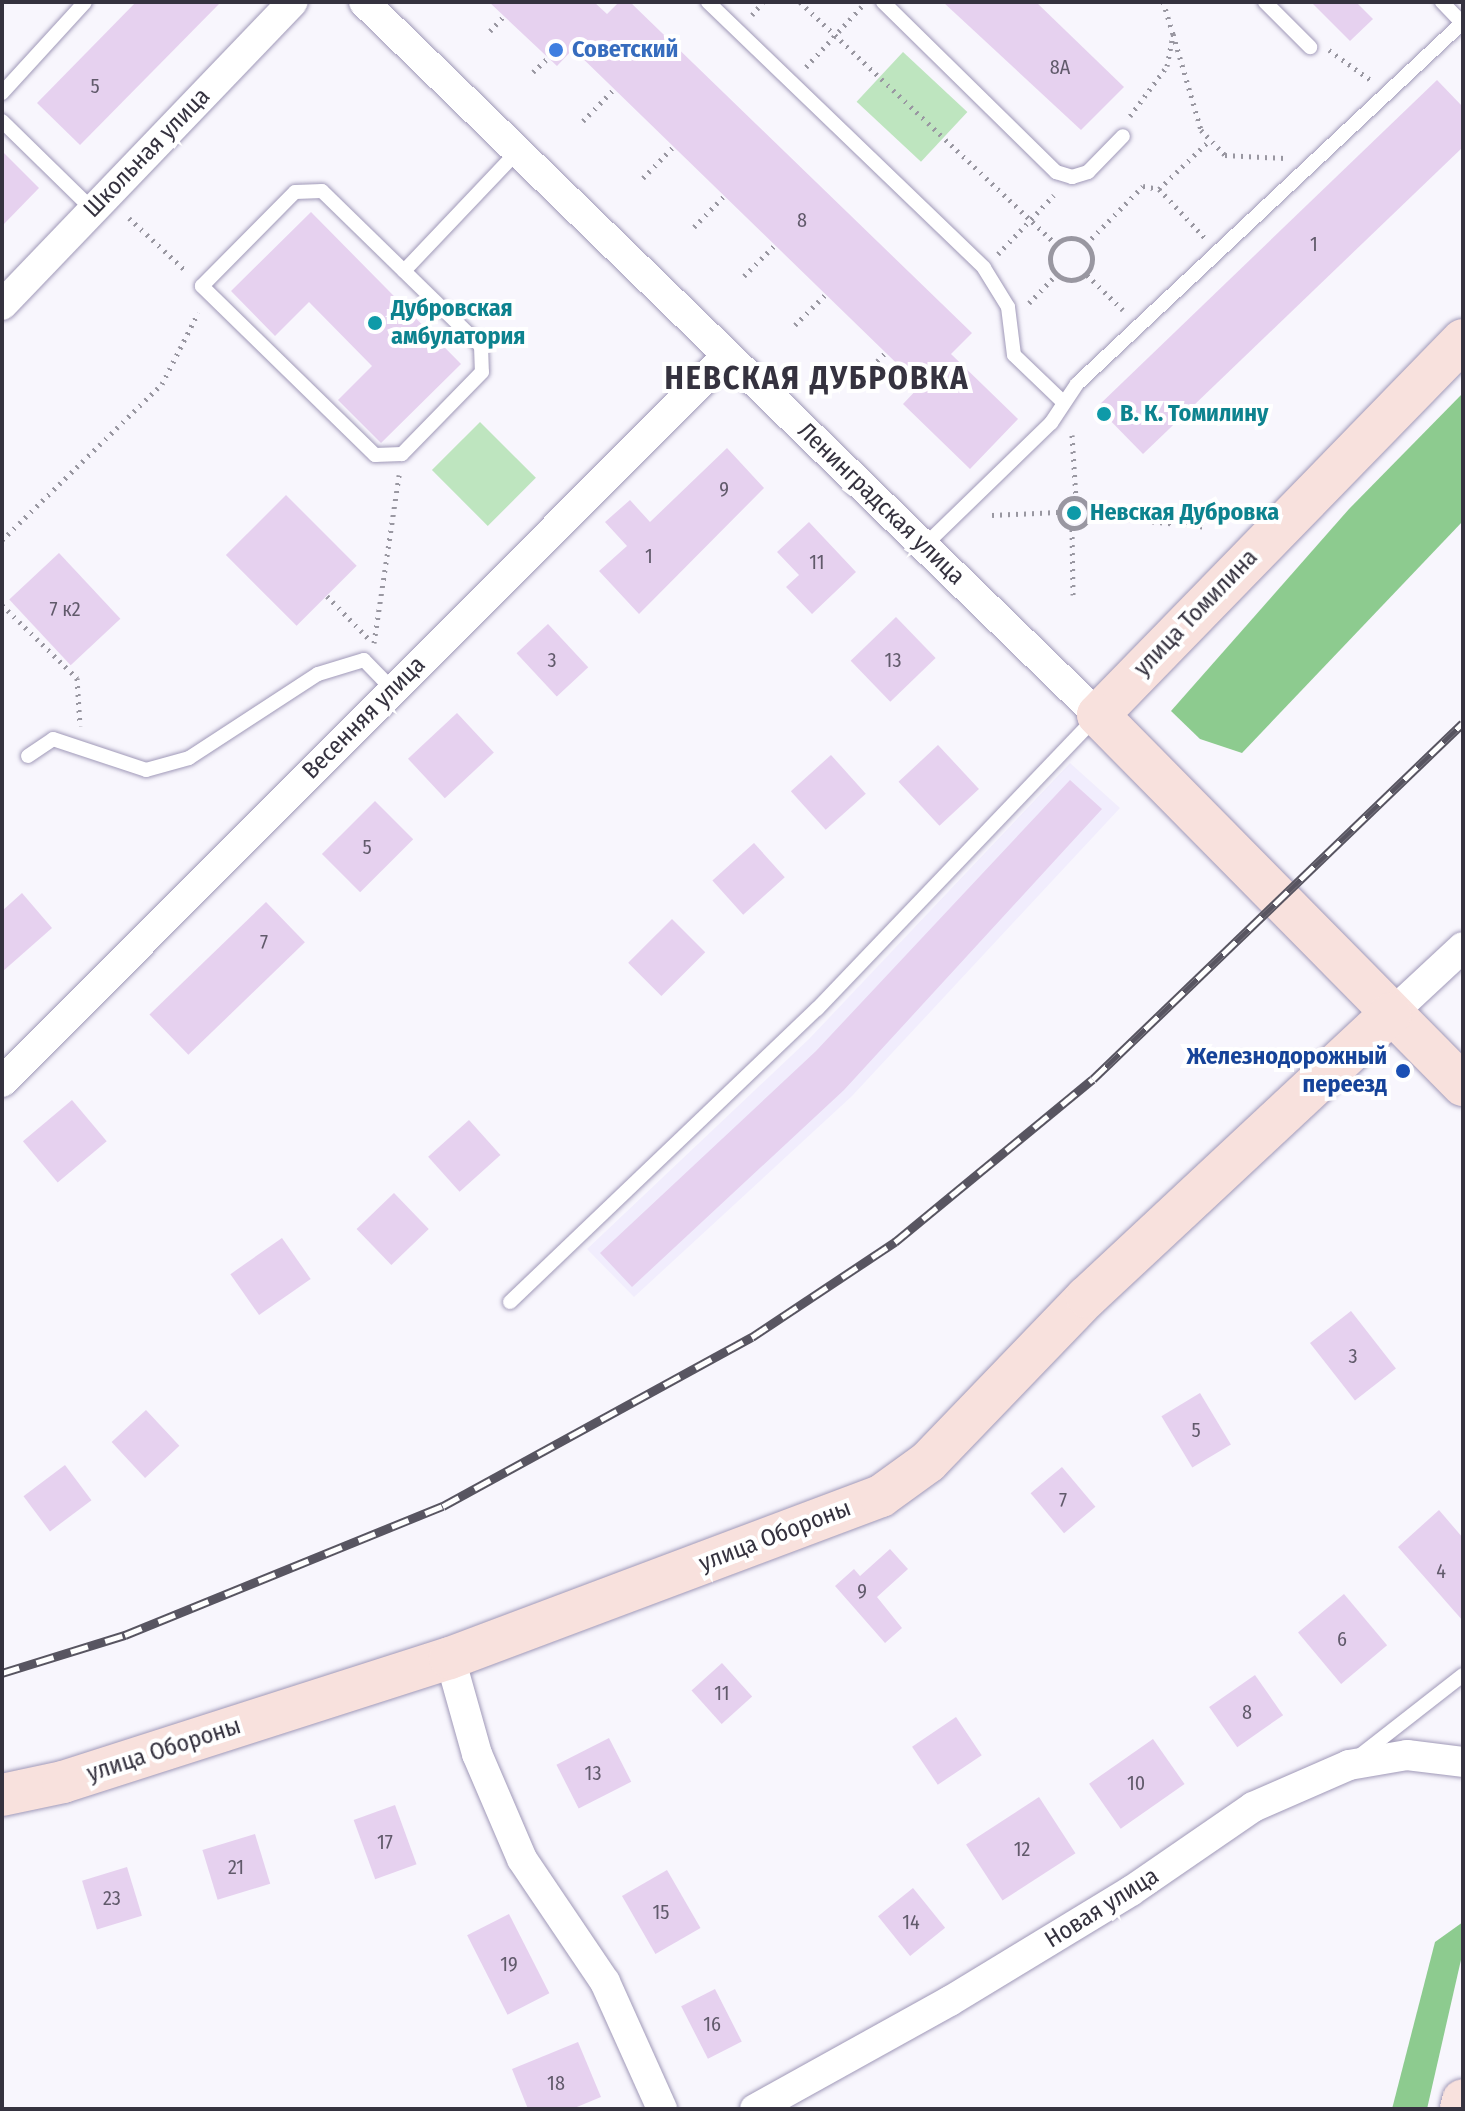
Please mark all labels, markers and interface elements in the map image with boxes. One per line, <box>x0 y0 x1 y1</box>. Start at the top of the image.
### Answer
place label: Советский <box>572 36 678 64</box>
marker: Советский <box>547 41 565 59</box>
house number: 8А <box>1050 55 1070 79</box>
house number: 5 <box>90 74 100 98</box>
street label: Школьная улица <box>78 82 216 224</box>
house number: 8 <box>797 208 807 232</box>
house number: 1 <box>1310 232 1318 256</box>
place label: Дубровская амбулатория <box>391 295 525 351</box>
marker: Дубровская амбулатория <box>366 314 384 332</box>
district label: НЕВСКАЯ ДУБРОВКА <box>664 359 970 397</box>
place label: В. К. Томилину <box>1120 400 1268 428</box>
marker: В. К. Томилину <box>1095 405 1113 423</box>
street label: Ленинградская улица <box>792 417 970 591</box>
house number: 9 <box>719 477 729 501</box>
place label: Невская Дубровка <box>1090 499 1279 527</box>
marker: Невская Дубровка <box>1065 504 1083 522</box>
street label: улица Томилина <box>1128 543 1264 683</box>
house number: 1 <box>645 544 653 568</box>
house number: 11 <box>809 550 825 574</box>
house number: 7 к2 <box>50 597 80 621</box>
house number: 3 <box>547 648 557 672</box>
house number: 13 <box>885 648 901 672</box>
street label: Весенняя улица <box>297 651 431 785</box>
house number: 5 <box>362 835 372 859</box>
house number: 7 <box>260 930 268 954</box>
place label: Железнодорожный переезд <box>1187 1043 1387 1099</box>
marker: Железнодорожный переезд <box>1394 1062 1412 1080</box>
house number: 3 <box>1348 1344 1358 1368</box>
house number: 5 <box>1191 1418 1201 1442</box>
house number: 7 <box>1059 1488 1067 1512</box>
street label: улица Обороны <box>695 1494 855 1578</box>
house number: 4 <box>1436 1559 1446 1583</box>
house number: 9 <box>857 1579 867 1603</box>
house number: 6 <box>1337 1627 1347 1651</box>
house number: 11 <box>714 1681 730 1705</box>
house number: 8 <box>1242 1700 1252 1724</box>
street label: улица Обороны <box>83 1712 245 1788</box>
house number: 13 <box>585 1761 601 1785</box>
house number: 10 <box>1127 1771 1145 1795</box>
house number: 17 <box>377 1830 393 1854</box>
house number: 12 <box>1014 1837 1030 1861</box>
house number: 21 <box>228 1855 244 1879</box>
street label: Новая улица <box>1040 1862 1164 1954</box>
house number: 23 <box>103 1886 121 1910</box>
house number: 15 <box>653 1900 669 1924</box>
house number: 14 <box>902 1910 920 1934</box>
house number: 19 <box>500 1952 518 1976</box>
house number: 16 <box>703 2012 721 2036</box>
house number: 18 <box>547 2071 565 2095</box>

